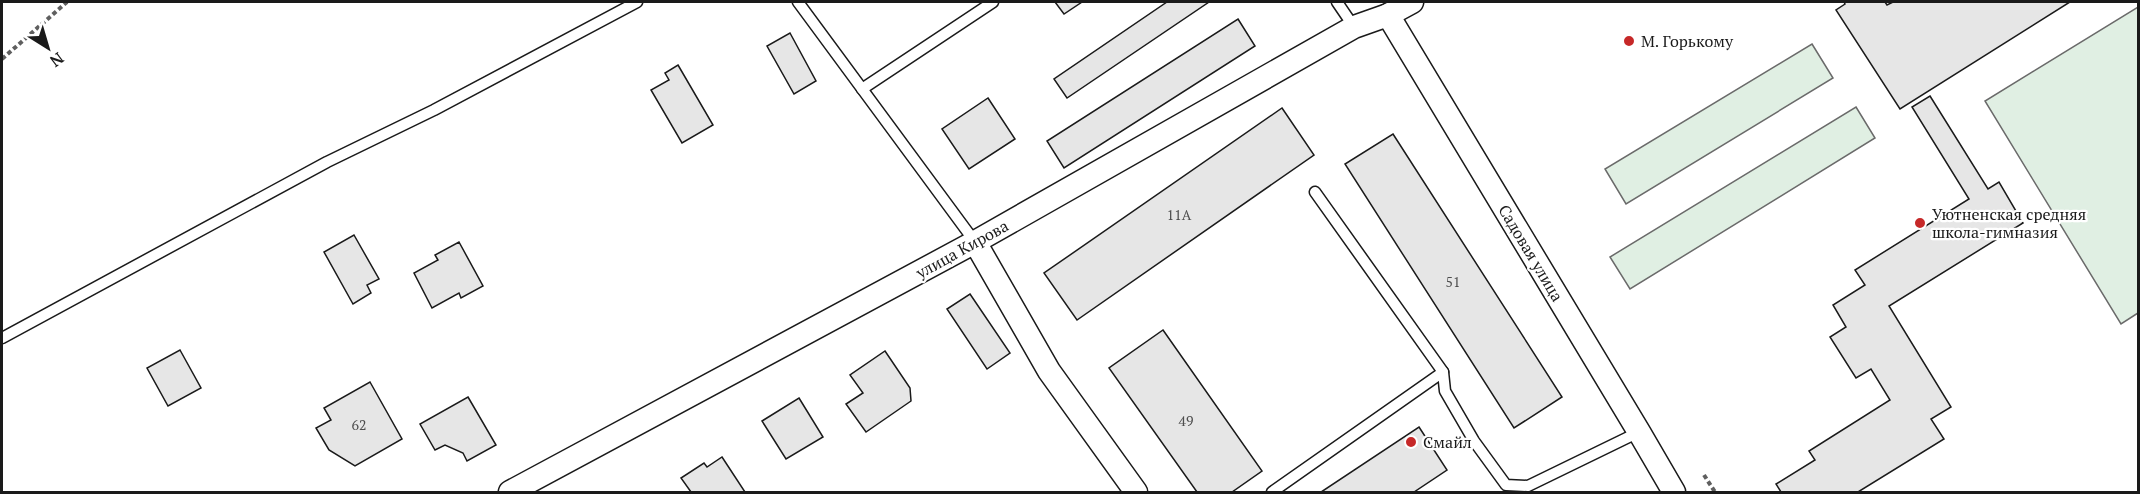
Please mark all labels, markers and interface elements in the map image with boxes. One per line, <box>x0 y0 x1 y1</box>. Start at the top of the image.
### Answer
north arrow <box>18 18 78 78</box>
place label: М. Горькому <box>1641 30 1734 52</box>
marker: М. Горькому <box>1622 34 1636 48</box>
text: N <box>46 48 68 72</box>
street label: Садовая улица <box>1493 200 1569 306</box>
place label: Уютненская средняя школа-гимназия <box>1932 203 2086 243</box>
house number: 11А <box>1167 205 1192 224</box>
street label: улица Кирова <box>911 215 1012 284</box>
marker: Уютненская средняя школа-гимназия <box>1913 216 1927 230</box>
house number: 51 <box>1446 272 1460 291</box>
house number: 49 <box>1179 411 1193 430</box>
house number: 62 <box>352 415 366 434</box>
place label: Смайл <box>1423 431 1472 453</box>
marker: Смайл <box>1404 435 1418 449</box>

